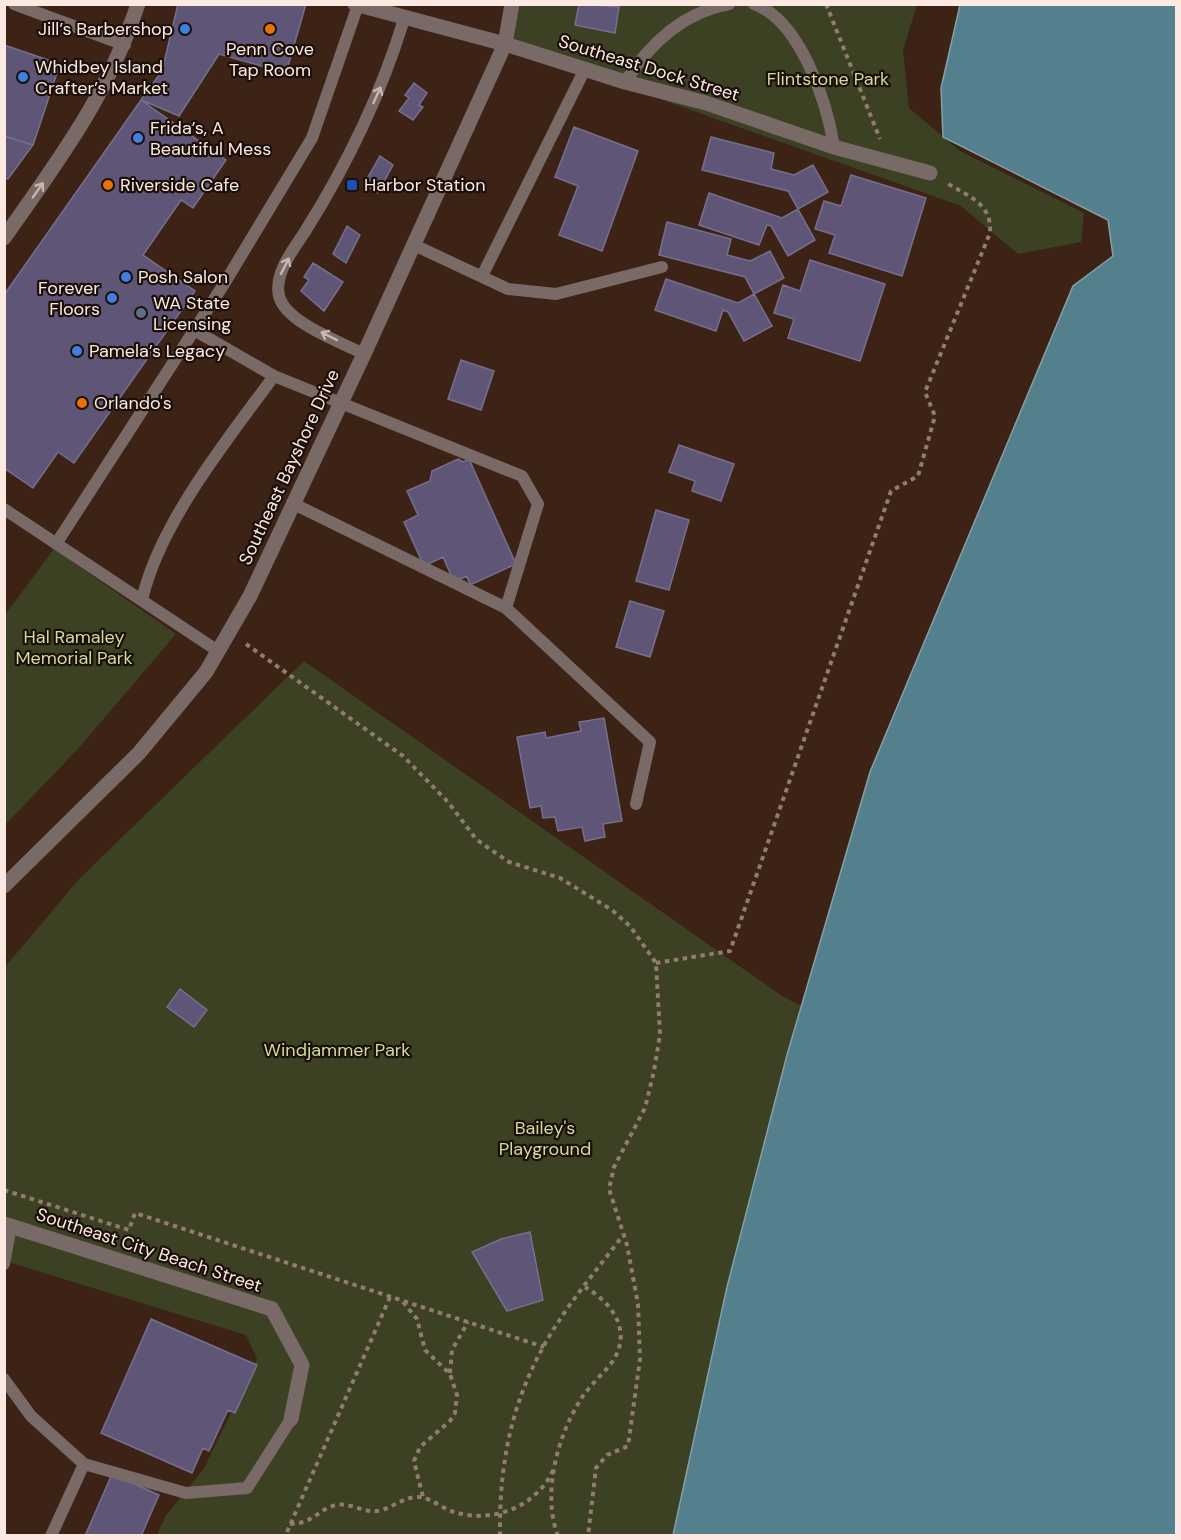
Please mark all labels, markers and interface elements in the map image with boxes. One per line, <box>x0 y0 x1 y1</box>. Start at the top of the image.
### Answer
place label: Jill’s Barbershop <box>38 17 173 41</box>
marker: Jill’s Barbershop <box>178 22 192 36</box>
marker: Penn Cove Tap Room <box>263 22 277 36</box>
street label: Southeast Dock Street <box>556 29 742 107</box>
place label: Penn Cove Tap Room <box>226 37 314 82</box>
place label: Whidbey Island Crafter’s Market <box>35 55 168 100</box>
park label: Flintstone Park <box>767 67 889 91</box>
marker: Whidbey Island Crafter’s Market <box>16 70 30 84</box>
one-way arrow <box>372 86 383 104</box>
place label: Frida’s, A Beautiful Mess <box>150 116 271 161</box>
marker: Frida’s, A Beautiful Mess <box>131 131 145 145</box>
place label: Riverside Cafe <box>120 173 239 197</box>
place label: Harbor Station <box>364 173 486 197</box>
marker: Riverside Cafe <box>101 178 115 192</box>
marker: Harbor Station <box>345 178 359 192</box>
one-way arrow <box>32 182 44 199</box>
one-way arrow <box>279 258 291 275</box>
place label: Posh Salon <box>138 265 228 289</box>
marker: Posh Salon <box>119 270 133 284</box>
place label: Forever Floors <box>38 276 100 321</box>
marker: Forever Floors <box>105 291 119 305</box>
place label: WA State Licensing <box>153 291 231 336</box>
marker: WA State Licensing <box>134 306 148 320</box>
one-way arrow <box>321 330 339 341</box>
place label: Pamela’s Legacy <box>89 339 225 363</box>
marker: Pamela’s Legacy <box>70 344 84 358</box>
street label: Southeast Bayshore Drive <box>233 365 345 569</box>
place label: Orlando's <box>94 391 172 415</box>
marker: Orlando's <box>75 396 89 410</box>
park label: Hal Ramaley Memorial Park <box>15 625 133 670</box>
park label: Windjammer Park <box>264 1038 410 1062</box>
park label: Bailey's Playground <box>499 1116 591 1161</box>
street label: Southeast City Beach Street <box>33 1202 265 1298</box>

